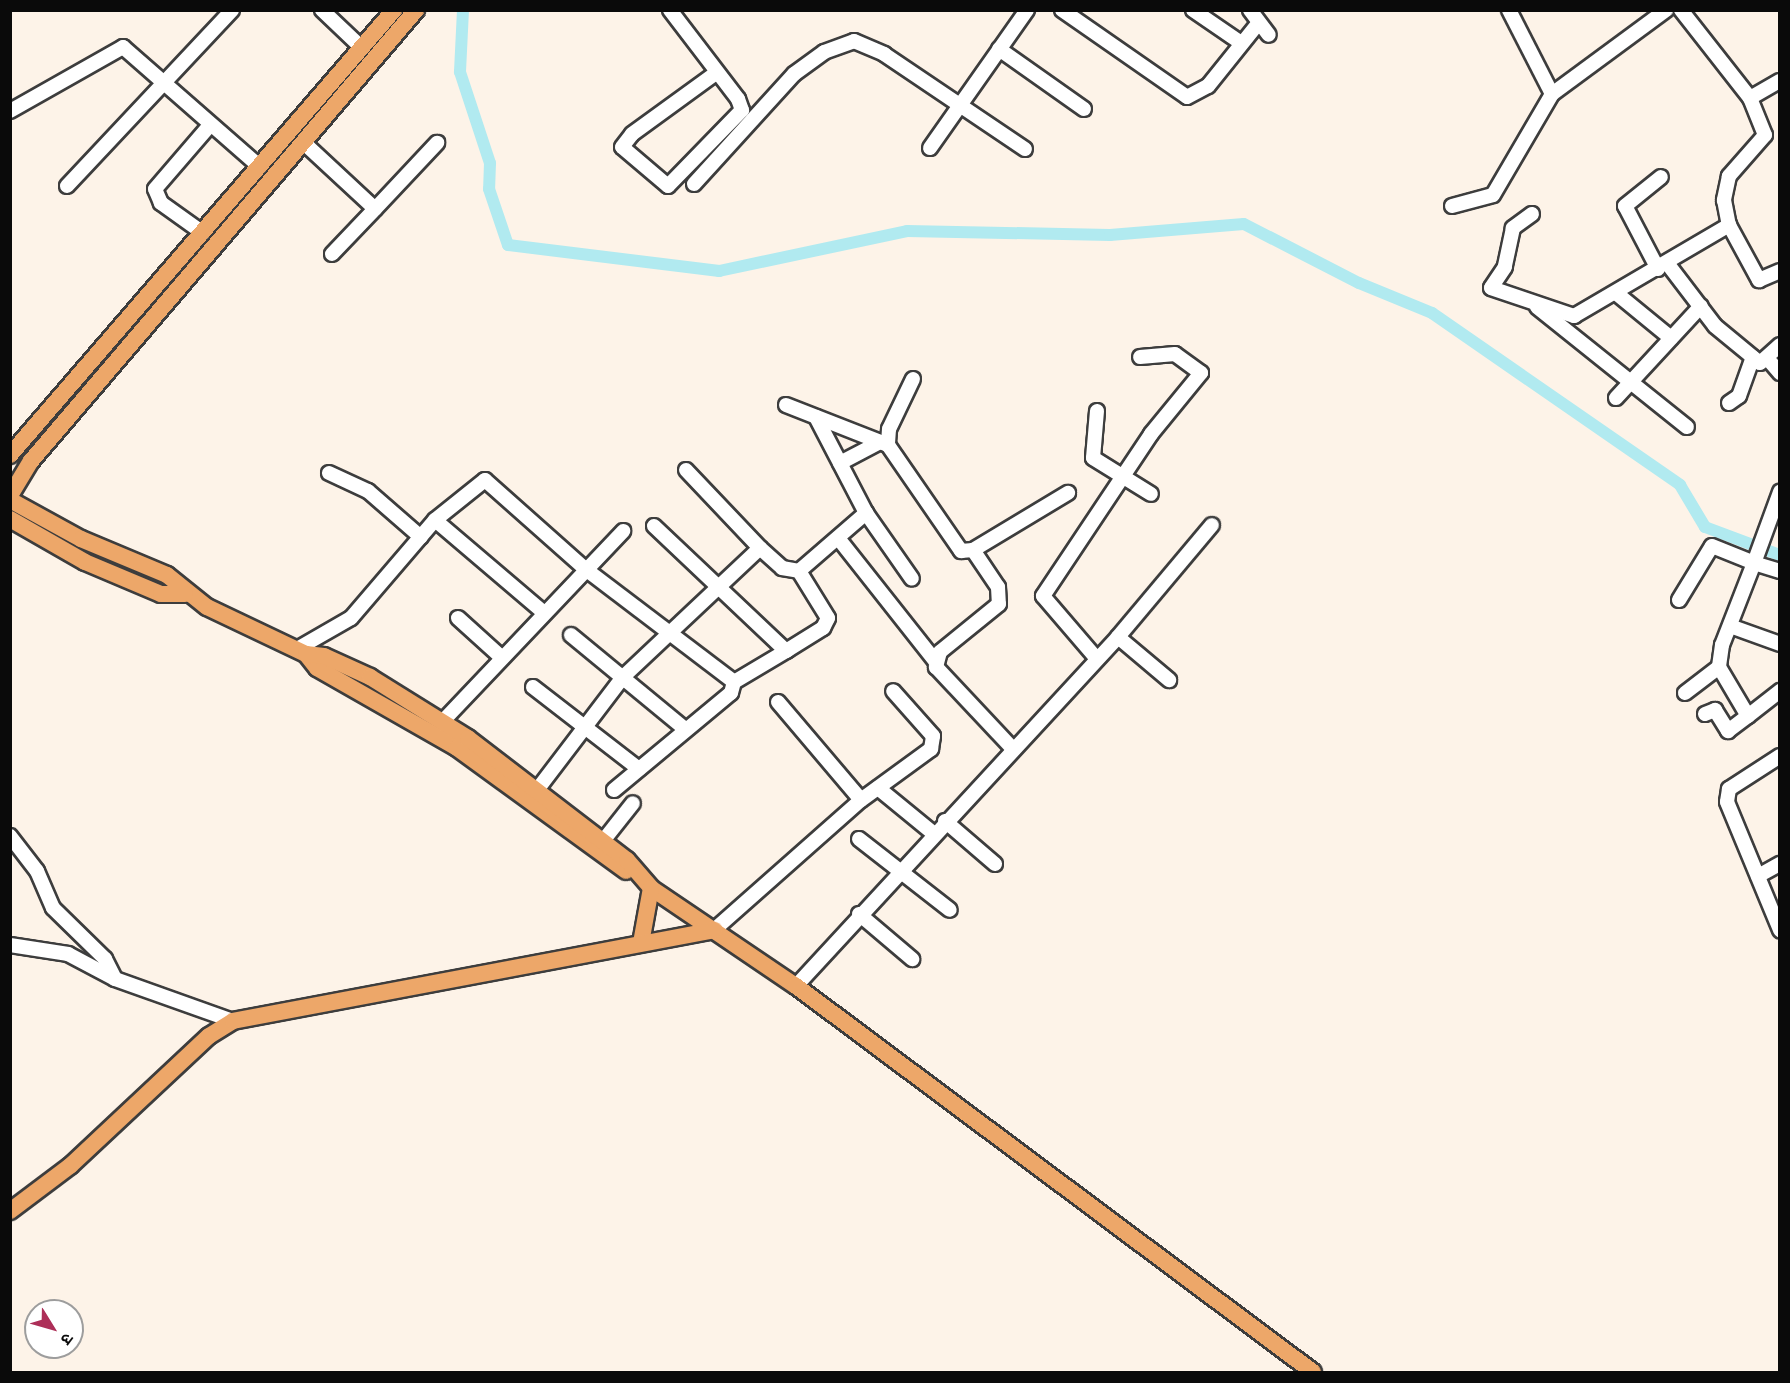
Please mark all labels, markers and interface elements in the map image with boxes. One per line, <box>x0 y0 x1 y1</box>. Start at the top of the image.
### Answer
north arrow <box>24 1299 84 1359</box>
text: उ <box>57 1329 78 1348</box>

